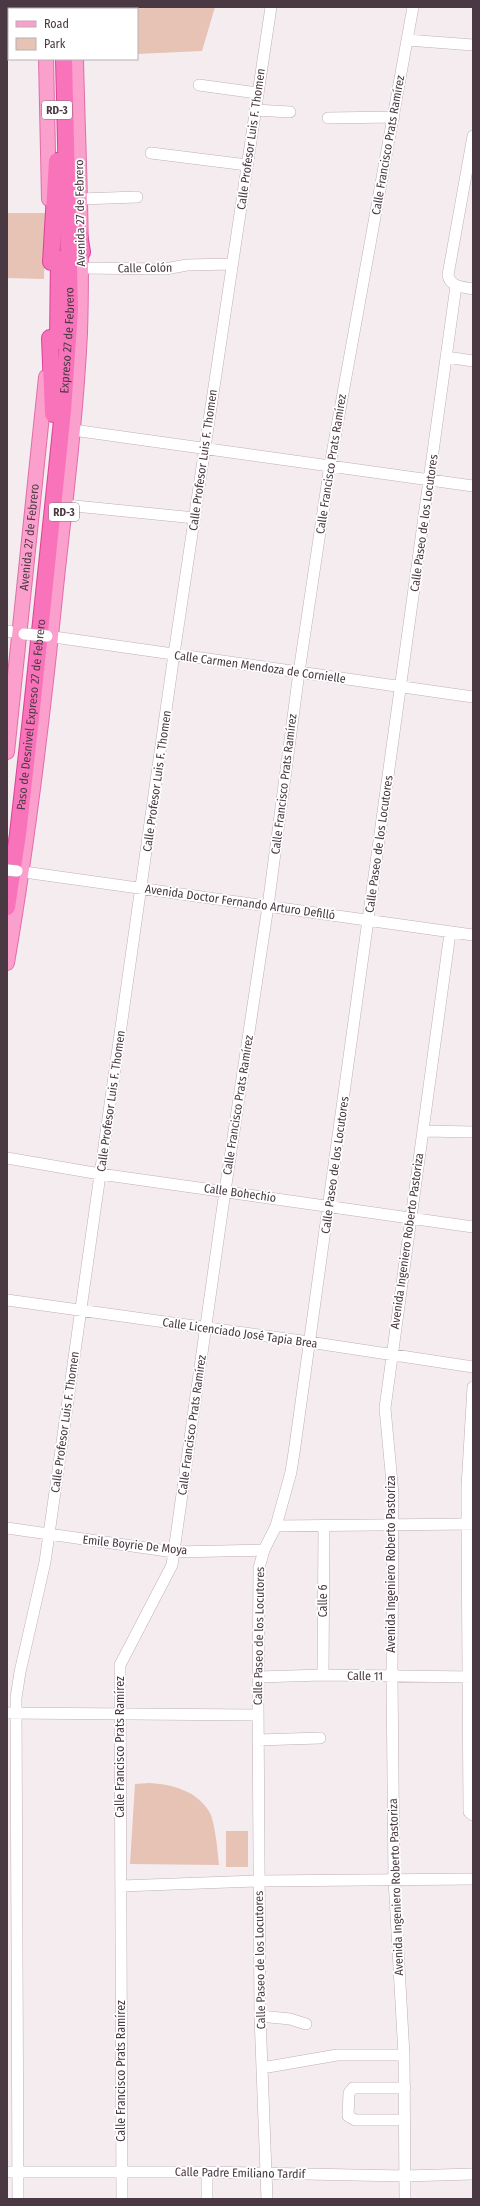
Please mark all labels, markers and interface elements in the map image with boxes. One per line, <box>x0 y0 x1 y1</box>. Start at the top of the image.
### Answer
legend <box>8 8 138 60</box>
text: Road <box>44 17 69 31</box>
text: Park <box>44 37 66 51</box>
street label: Calle Profesor Luis F. Thomen <box>234 67 268 211</box>
street label: Calle Francisco Prats Ramírez <box>369 74 407 216</box>
road number: RD-3 <box>42 101 72 119</box>
street label: Avenida 27 de Febrero <box>72 159 88 267</box>
street label: Calle Colón <box>118 261 172 275</box>
street label: Expreso 27 de Febrero <box>57 287 77 394</box>
street label: Calle Profesor Luis F. Thomen <box>186 388 220 532</box>
street label: Calle Francisco Prats Ramírez <box>313 393 349 535</box>
street label: Calle Paseo de los Locutores <box>407 453 441 593</box>
street label: Avenida 27 de Febrero <box>17 483 42 591</box>
road number: RD-3 <box>49 503 79 521</box>
street label: Paso de Desnivel Expreso 27 de Febrero <box>14 618 48 811</box>
street label: Calle Carmen Mendoza de Cornielle <box>173 648 347 686</box>
street label: Calle Profesor Luis F. Thomen <box>140 709 174 853</box>
street label: Calle Francisco Prats Ramírez <box>268 713 300 855</box>
street label: Calle Paseo de los Locutores <box>362 774 396 914</box>
street label: Avenida Doctor Fernando Arturo Defilló <box>144 882 336 922</box>
street label: Calle Profesor Luis F. Thomen <box>94 1029 128 1173</box>
street label: Calle Francisco Prats Ramírez <box>220 1034 256 1176</box>
street label: Calle Paseo de los Locutores <box>318 1095 352 1235</box>
street label: Avenida Ingeniero Roberto Pastoriza <box>388 1152 426 1330</box>
street label: Calle Bohechío <box>203 1181 277 1205</box>
street label: Calle Licenciado José Tapia Brea <box>162 1315 319 1351</box>
street label: Calle Profesor Luis F. Thomen <box>48 1350 82 1494</box>
street label: Calle Francisco Prats Ramírez <box>175 1354 209 1496</box>
street label: Avenida Ingeniero Roberto Pastoriza <box>384 1475 398 1653</box>
street label: Emile Boyrie De Moya <box>82 1533 188 1557</box>
street label: Calle Paseo de los Locutores <box>251 1567 267 1705</box>
street label: Calle 6 <box>316 1585 330 1617</box>
street label: Calle 11 <box>347 1669 383 1683</box>
street label: Calle Francisco Prats Ramírez <box>113 1676 127 1818</box>
street label: Avenida Ingeniero Roberto Pastoriza <box>386 1798 406 1976</box>
street label: Calle Paseo de los Locutores <box>252 1891 268 2029</box>
street label: Calle Francisco Prats Ramírez <box>114 2000 128 2142</box>
street label: Calle Padre Emiliano Tardif <box>175 2165 307 2181</box>

